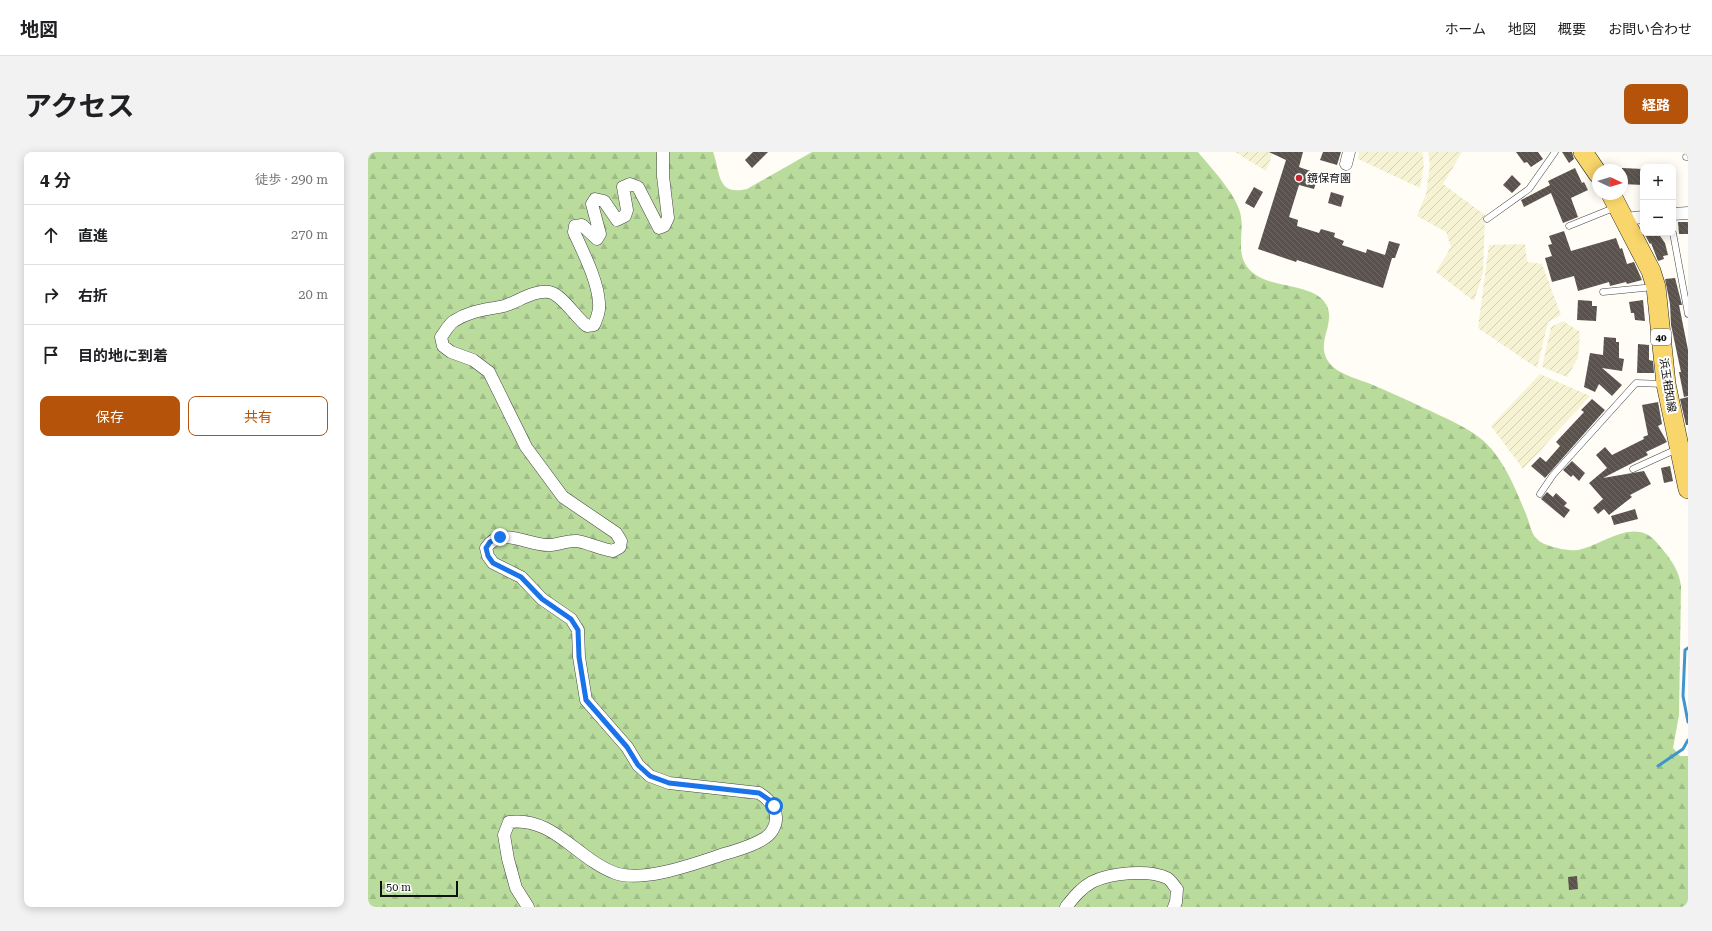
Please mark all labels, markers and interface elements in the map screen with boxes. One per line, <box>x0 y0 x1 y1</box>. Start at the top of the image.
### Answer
text: 地図 <box>20 18 58 41</box>
text: ホーム <box>1444 21 1486 37</box>
text: 地図 <box>1508 21 1536 37</box>
text: 概要 <box>1558 21 1586 37</box>
text: お問い合わせ <box>1608 21 1692 37</box>
button: 経路 <box>1624 84 1688 124</box>
text: アクセス <box>24 90 135 123</box>
north arrow <box>1592 164 1628 200</box>
map controls <box>1640 164 1676 236</box>
button: + <box>1640 164 1676 200</box>
text: 4 分 <box>40 170 71 190</box>
text: 徒歩 · 290 m <box>255 172 328 187</box>
place label: 鏡保育園 <box>1307 172 1351 185</box>
marker: 鏡保育園 <box>1294 173 1304 183</box>
button: − <box>1640 200 1676 236</box>
icon: ahead <box>40 224 62 246</box>
text: 直進 <box>78 227 108 245</box>
text: 270 m <box>291 227 328 242</box>
icon: right <box>40 284 62 306</box>
text: 右折 <box>78 287 108 305</box>
text: 20 m <box>298 287 328 302</box>
road number: 40 <box>1651 329 1671 345</box>
icon: arrive <box>40 344 62 366</box>
text: 目的地に到着 <box>78 347 168 365</box>
street label: 浜玉相知線 <box>1657 357 1678 413</box>
button: 保存 <box>40 396 180 436</box>
button: 共有 <box>188 396 328 436</box>
route end <box>491 528 509 546</box>
route start <box>765 797 783 815</box>
scale bar <box>380 879 458 898</box>
text: 50 m <box>386 881 411 894</box>

